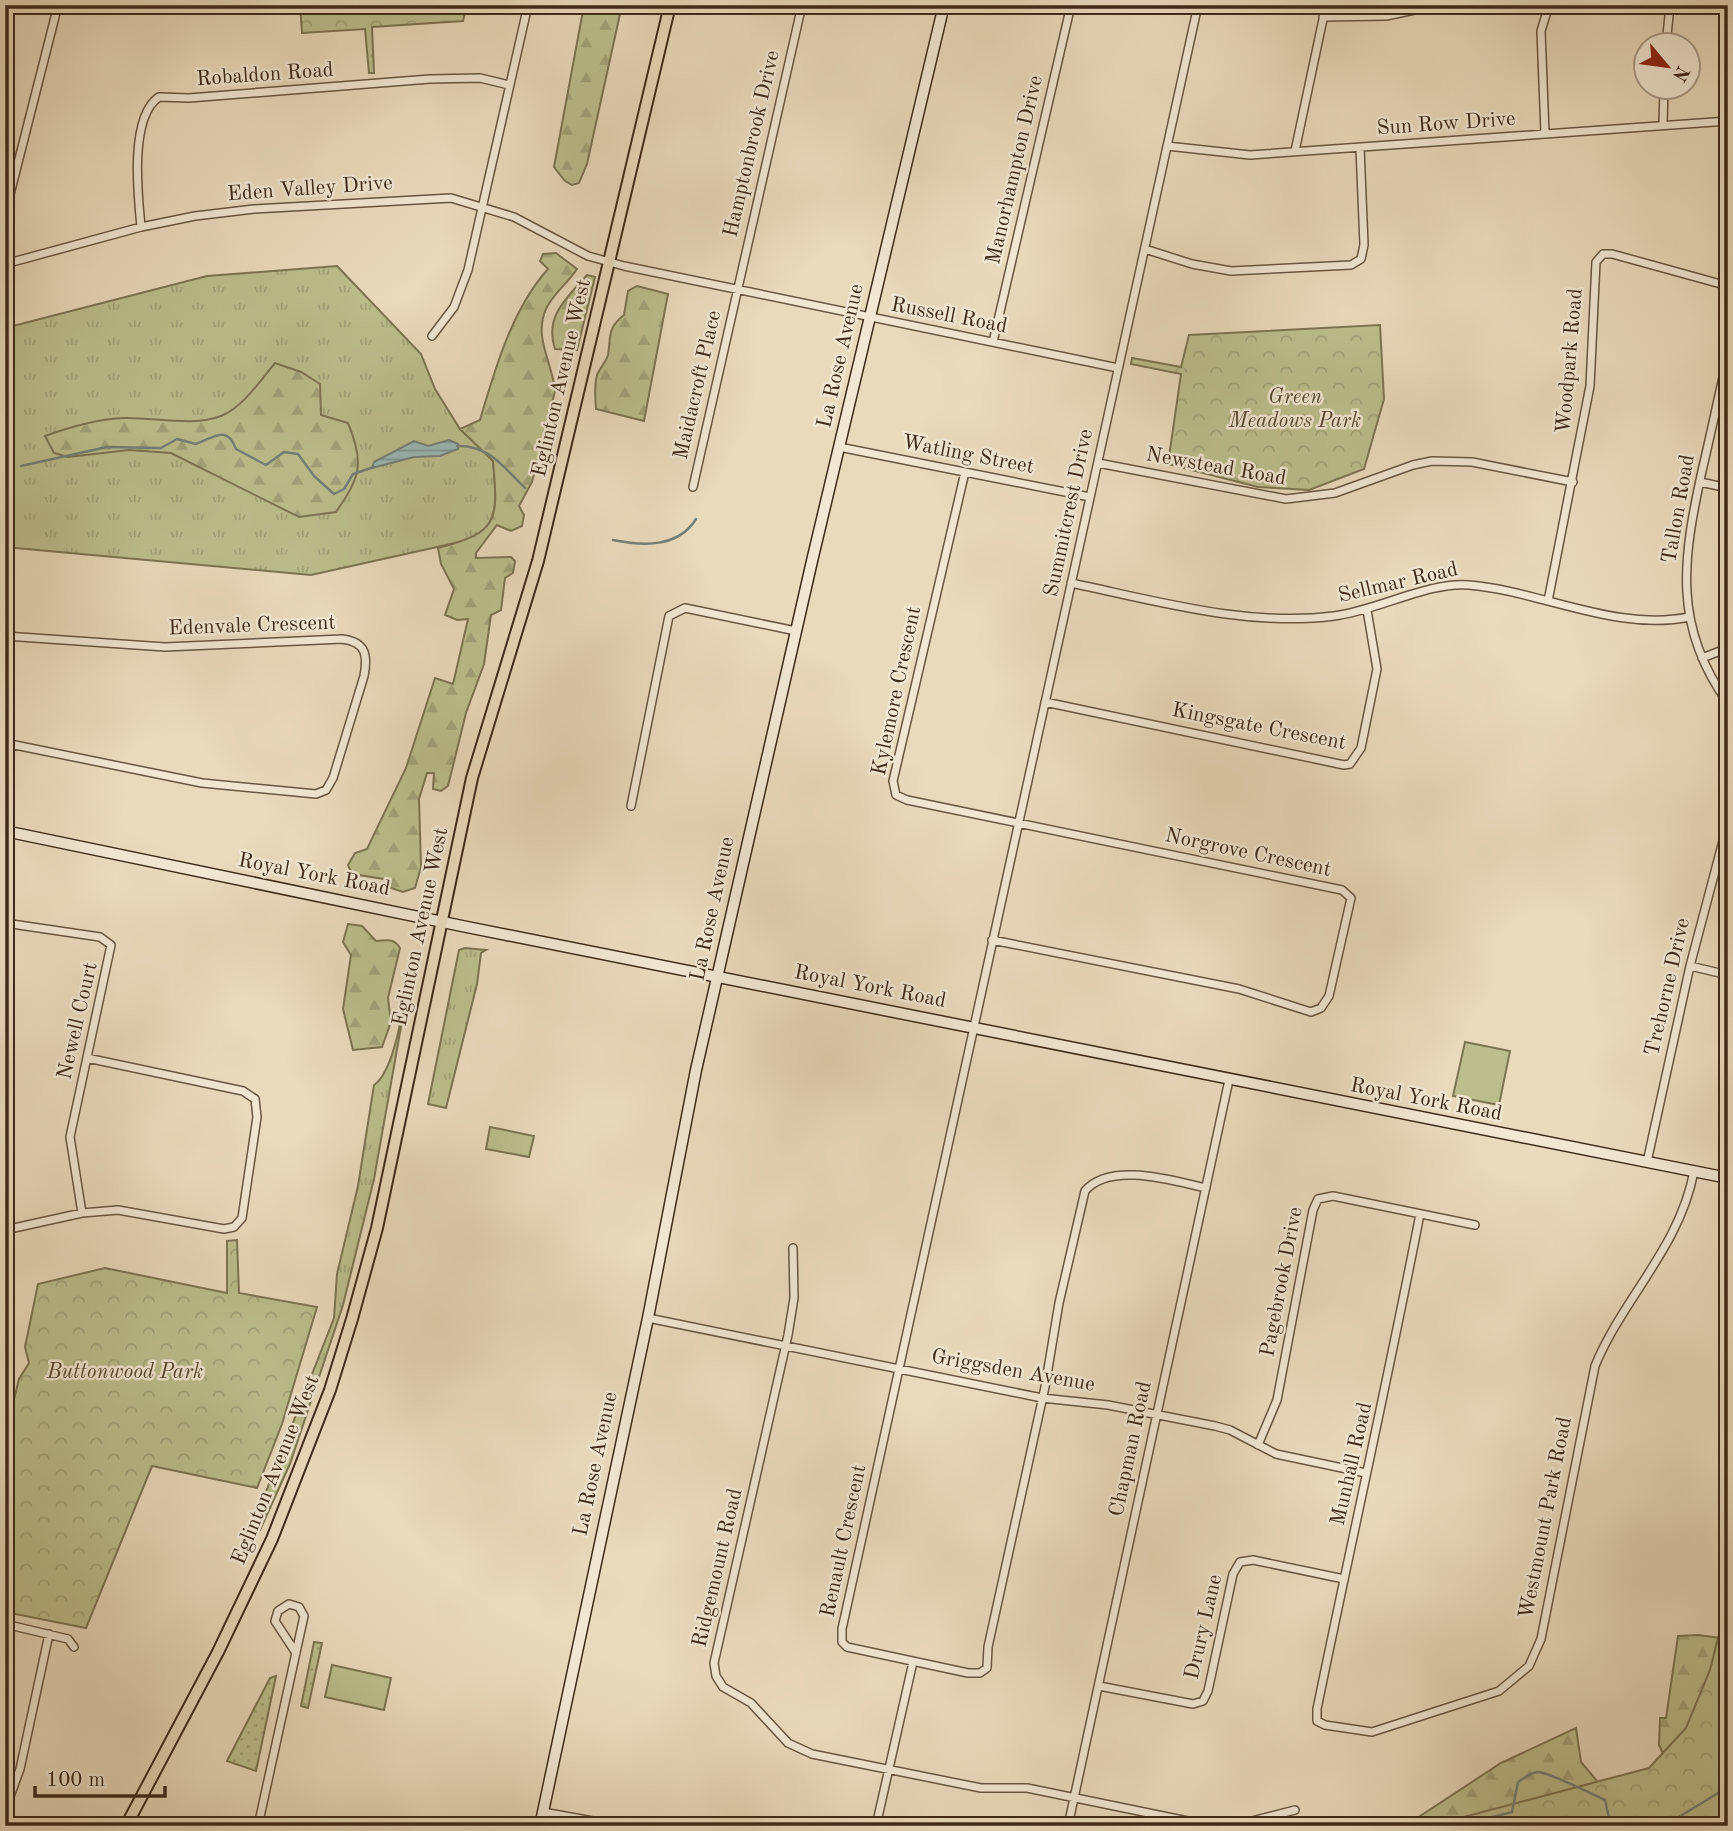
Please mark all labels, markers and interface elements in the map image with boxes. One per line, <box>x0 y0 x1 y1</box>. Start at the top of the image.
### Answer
north arrow <box>1632 32 1702 102</box>
street label: Hamptonbrook Drive <box>720 49 784 239</box>
street label: Robaldon Road <box>196 60 334 90</box>
text: N <box>1668 62 1692 84</box>
street label: Manorhampton Drive <box>983 74 1047 266</box>
street label: Sun Row Drive <box>1376 109 1516 139</box>
street label: Eden Valley Drive <box>227 173 393 205</box>
street label: Eglinton Avenue West <box>529 277 595 479</box>
street label: La Rose Avenue <box>814 282 868 430</box>
street label: Woodpark Road <box>1553 287 1587 434</box>
street label: Russell Road <box>889 294 1009 338</box>
street label: Maidacroft Place <box>671 308 725 462</box>
park label: Green Meadows Park <box>1228 387 1361 432</box>
street label: Summitcrest Drive <box>1041 427 1097 599</box>
street label: Watling Street <box>900 432 1036 478</box>
street label: Newstead Road <box>1144 444 1288 490</box>
street label: Tallon Road <box>1659 453 1699 565</box>
street label: Sellmar Road <box>1336 559 1460 607</box>
street label: Kylemore Crescent <box>869 604 925 778</box>
street label: Edenvale Crescent <box>168 613 336 639</box>
street label: Kingsgate Crescent <box>1170 700 1348 754</box>
street label: Norgrove Crescent <box>1163 825 1333 881</box>
street label: Eglinton Avenue West <box>390 826 452 1028</box>
street label: La Rose Avenue <box>687 835 739 983</box>
street label: Royal York Road <box>236 850 392 900</box>
street label: Trehorne Drive <box>1642 916 1694 1058</box>
street label: Newell Court <box>54 960 102 1082</box>
street label: Royal York Road <box>792 962 948 1012</box>
street label: Royal York Road <box>1348 1075 1504 1125</box>
street label: Pagebrook Drive <box>1257 1205 1307 1359</box>
street label: Griggsden Avenue <box>930 1346 1096 1396</box>
park label: Buttonwood Park <box>46 1362 203 1383</box>
street label: Eglinton Avenue West <box>228 1372 324 1568</box>
street label: Chapman Road <box>1106 1379 1156 1519</box>
street label: La Rose Avenue <box>570 1390 622 1538</box>
street label: Munhall Road <box>1328 1400 1376 1528</box>
street label: Westmount Park Road <box>1516 1415 1576 1621</box>
street label: Renault Crescent <box>818 1463 870 1619</box>
street label: Ridgemount Road <box>690 1487 746 1649</box>
street label: Drury Lane <box>1182 1572 1226 1682</box>
scale bar <box>35 1754 164 1798</box>
text: 100 m <box>46 1770 105 1791</box>

